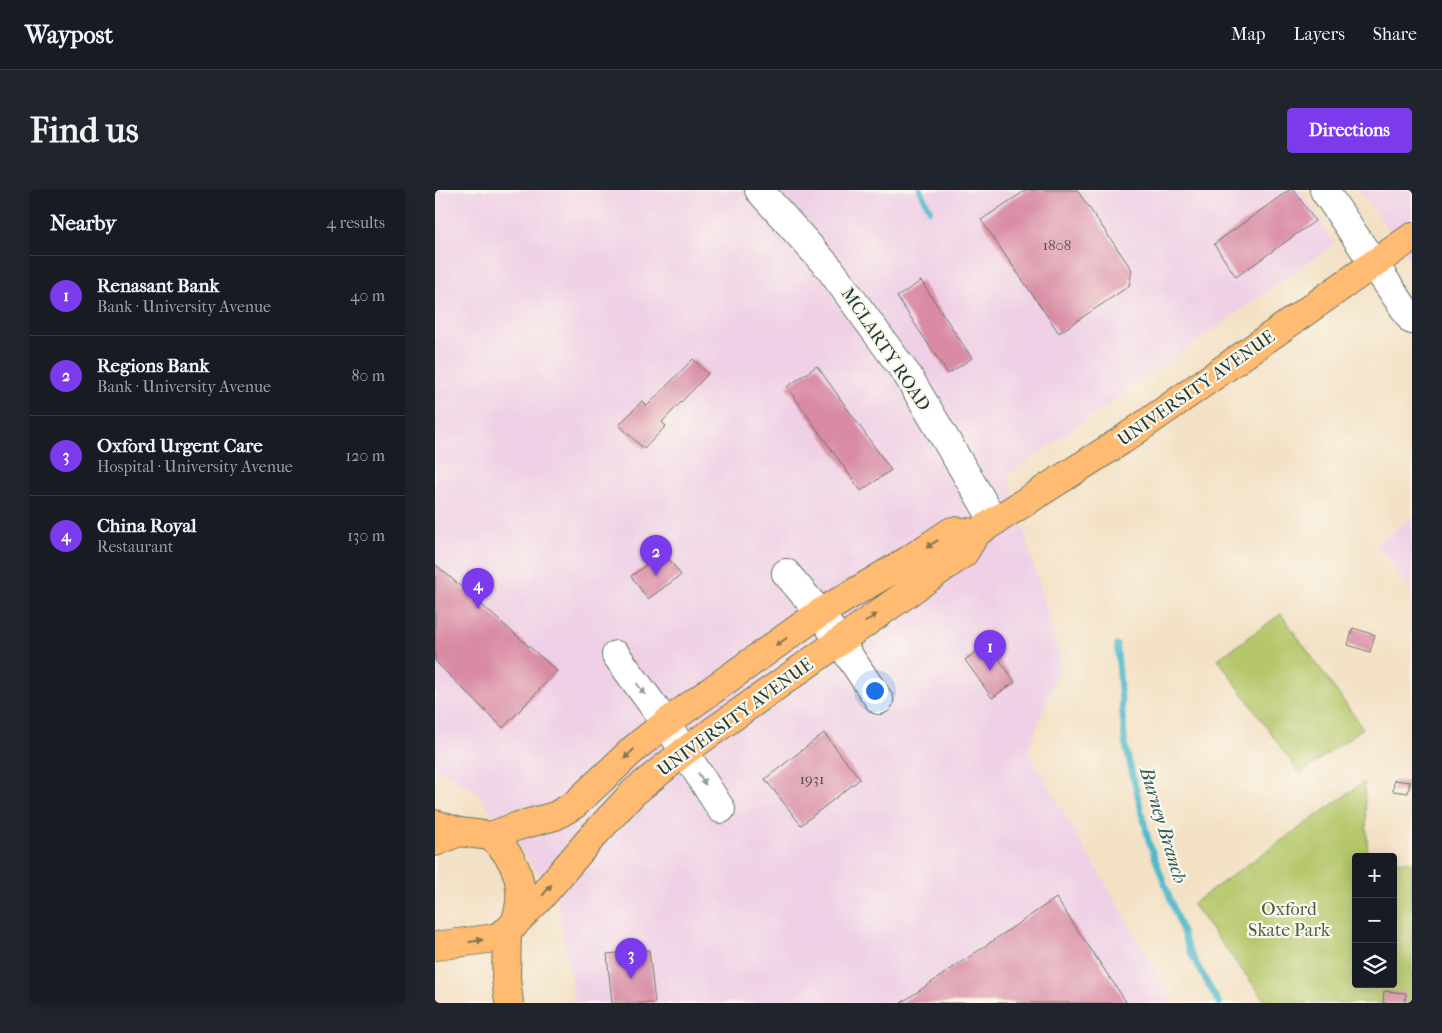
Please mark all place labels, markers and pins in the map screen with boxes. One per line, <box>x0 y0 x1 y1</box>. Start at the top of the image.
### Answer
pin: 2 <box>640 535 672 576</box>
pin: 4 <box>462 568 494 609</box>
pin: 1 <box>974 630 1006 671</box>
pin: 3 <box>615 938 647 979</box>

